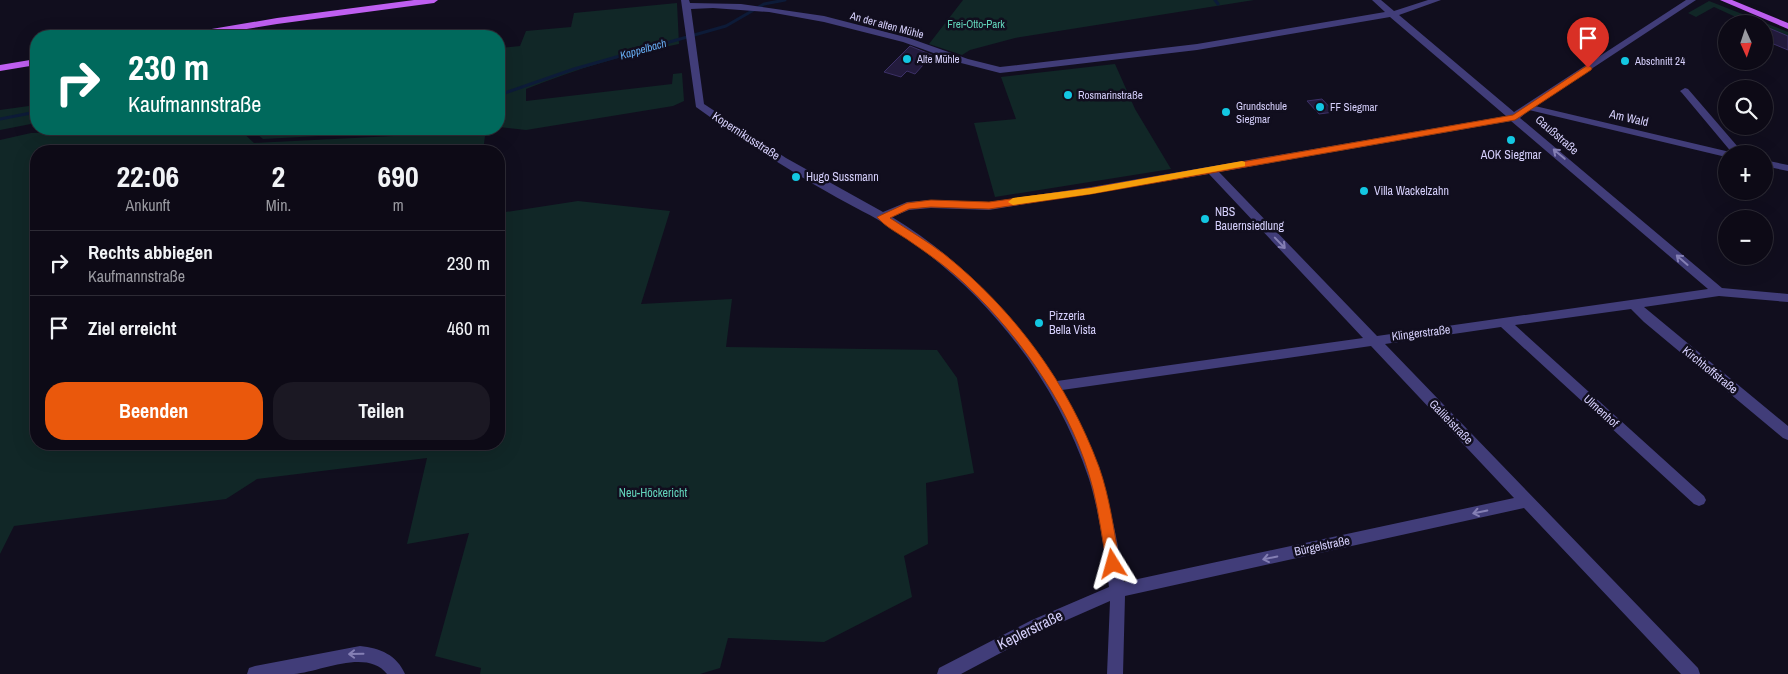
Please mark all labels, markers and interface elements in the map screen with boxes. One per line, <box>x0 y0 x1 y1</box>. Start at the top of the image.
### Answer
street label: An der alten Mühle <box>848 8 925 42</box>
north arrow <box>1718 15 1772 70</box>
map controls <box>1718 15 1773 265</box>
park label: Frei-Otto-Park <box>947 17 1005 31</box>
pin <box>1567 17 1609 68</box>
icon: arrive <box>1574 24 1602 52</box>
water label: Kappelbach <box>618 36 668 62</box>
text: 230 m <box>128 44 209 91</box>
icon: right <box>45 50 110 115</box>
place label: Alte Mühle <box>916 52 960 66</box>
marker: Alte Mühle <box>901 53 913 65</box>
place label: Abschnitt 24 <box>1634 54 1685 68</box>
marker: Abschnitt 24 <box>1619 55 1631 67</box>
button: search <box>1718 80 1773 135</box>
place label: Rosmarinstraße <box>1078 88 1143 102</box>
text: Kaufmannstraße <box>128 89 261 119</box>
marker: Rosmarinstraße <box>1062 89 1074 101</box>
place label: Grundschule Siegmar <box>1236 99 1287 126</box>
place label: FF Siegmar <box>1330 100 1378 114</box>
marker: FF Siegmar <box>1314 101 1326 113</box>
marker: Grundschule Siegmar <box>1220 106 1232 118</box>
street label: Am Wald <box>1607 106 1650 130</box>
street label: Kopernikusstraße <box>709 108 783 164</box>
street label: Gaußstraße <box>1532 112 1582 158</box>
marker: AOK Siegmar <box>1505 134 1517 146</box>
button: + <box>1718 145 1773 200</box>
place label: AOK Siegmar <box>1480 147 1542 163</box>
one-way arrow <box>1552 149 1565 160</box>
text: 22:06 <box>116 156 179 196</box>
text: 2 <box>272 156 285 196</box>
text: 690 <box>378 156 419 196</box>
place label: Hugo Sussmann <box>806 169 879 185</box>
marker: Hugo Sussmann <box>790 171 802 183</box>
place label: Villa Wackelzahn <box>1374 183 1449 199</box>
marker: Villa Wackelzahn <box>1358 185 1370 197</box>
text: Ankunft <box>126 194 170 216</box>
text: Min. <box>266 194 291 216</box>
text: m <box>393 194 404 216</box>
place label: NBS Bauernsiedlung <box>1215 204 1284 234</box>
button: − <box>1718 210 1773 265</box>
marker: NBS Bauernsiedlung <box>1199 213 1211 225</box>
one-way arrow <box>1274 237 1286 250</box>
text: Rechts abbiegen <box>88 239 213 265</box>
icon: right <box>45 249 73 277</box>
text: 230 m <box>447 250 490 276</box>
one-way arrow <box>1676 254 1689 266</box>
text: Kaufmannstraße <box>88 265 185 287</box>
place label: Pizzeria Bella Vista <box>1049 308 1096 338</box>
icon: arrive <box>45 314 73 342</box>
text: Ziel erreicht <box>88 315 176 341</box>
text: 460 m <box>447 315 490 341</box>
marker: Pizzeria Bella Vista <box>1033 317 1045 329</box>
street label: Klingerstraße <box>1391 321 1451 345</box>
street label: Kirchhoffstraße <box>1679 343 1741 397</box>
button: Beenden <box>45 382 263 440</box>
button: Teilen <box>273 382 490 440</box>
street label: Ulmenhof <box>1580 391 1622 431</box>
street label: Galileistraße <box>1426 396 1476 448</box>
park label: Neu-Höckericht <box>619 485 687 501</box>
one-way arrow <box>1472 508 1488 517</box>
street label: Bürgelstraße <box>1293 532 1351 560</box>
position arrow <box>1086 537 1138 589</box>
one-way arrow <box>1262 554 1278 563</box>
street label: Keplerstraße <box>994 605 1066 654</box>
one-way arrow <box>348 649 364 659</box>

